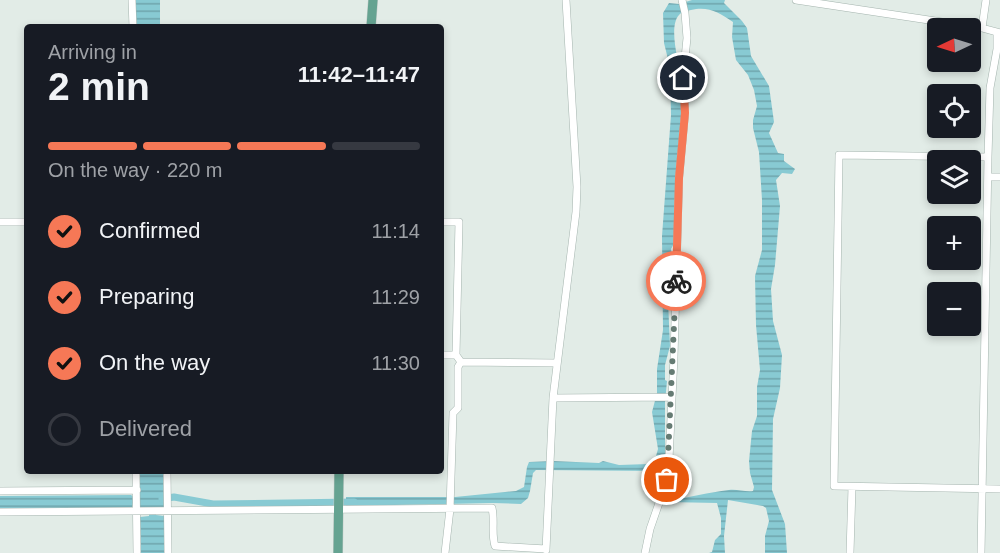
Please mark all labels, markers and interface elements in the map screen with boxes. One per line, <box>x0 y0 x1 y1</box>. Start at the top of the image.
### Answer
north arrow <box>927 18 981 72</box>
map controls <box>927 18 981 336</box>
text: Arriving in <box>48 41 137 63</box>
pin <box>657 52 708 103</box>
icon: home <box>666 61 699 94</box>
text: 11:42–11:47 <box>298 62 420 87</box>
text: 2 min <box>48 65 150 108</box>
button: locate <box>927 84 981 138</box>
button: layers <box>927 150 981 204</box>
text: On the way · 220 m <box>48 159 223 181</box>
icon: check <box>48 215 81 248</box>
button: + <box>927 216 981 270</box>
text: Confirmed <box>99 218 200 243</box>
text: 11:14 <box>371 220 420 242</box>
courier <box>646 251 706 311</box>
icon: bike <box>660 265 693 298</box>
icon: check <box>48 281 81 314</box>
button: − <box>927 282 981 336</box>
text: Preparing <box>99 284 194 309</box>
text: 11:29 <box>371 286 420 308</box>
icon: check <box>48 347 81 380</box>
text: On the way <box>99 350 210 375</box>
text: 11:30 <box>371 352 420 374</box>
text: Delivered <box>99 416 192 441</box>
pin <box>641 454 692 505</box>
icon: bag <box>650 463 683 496</box>

